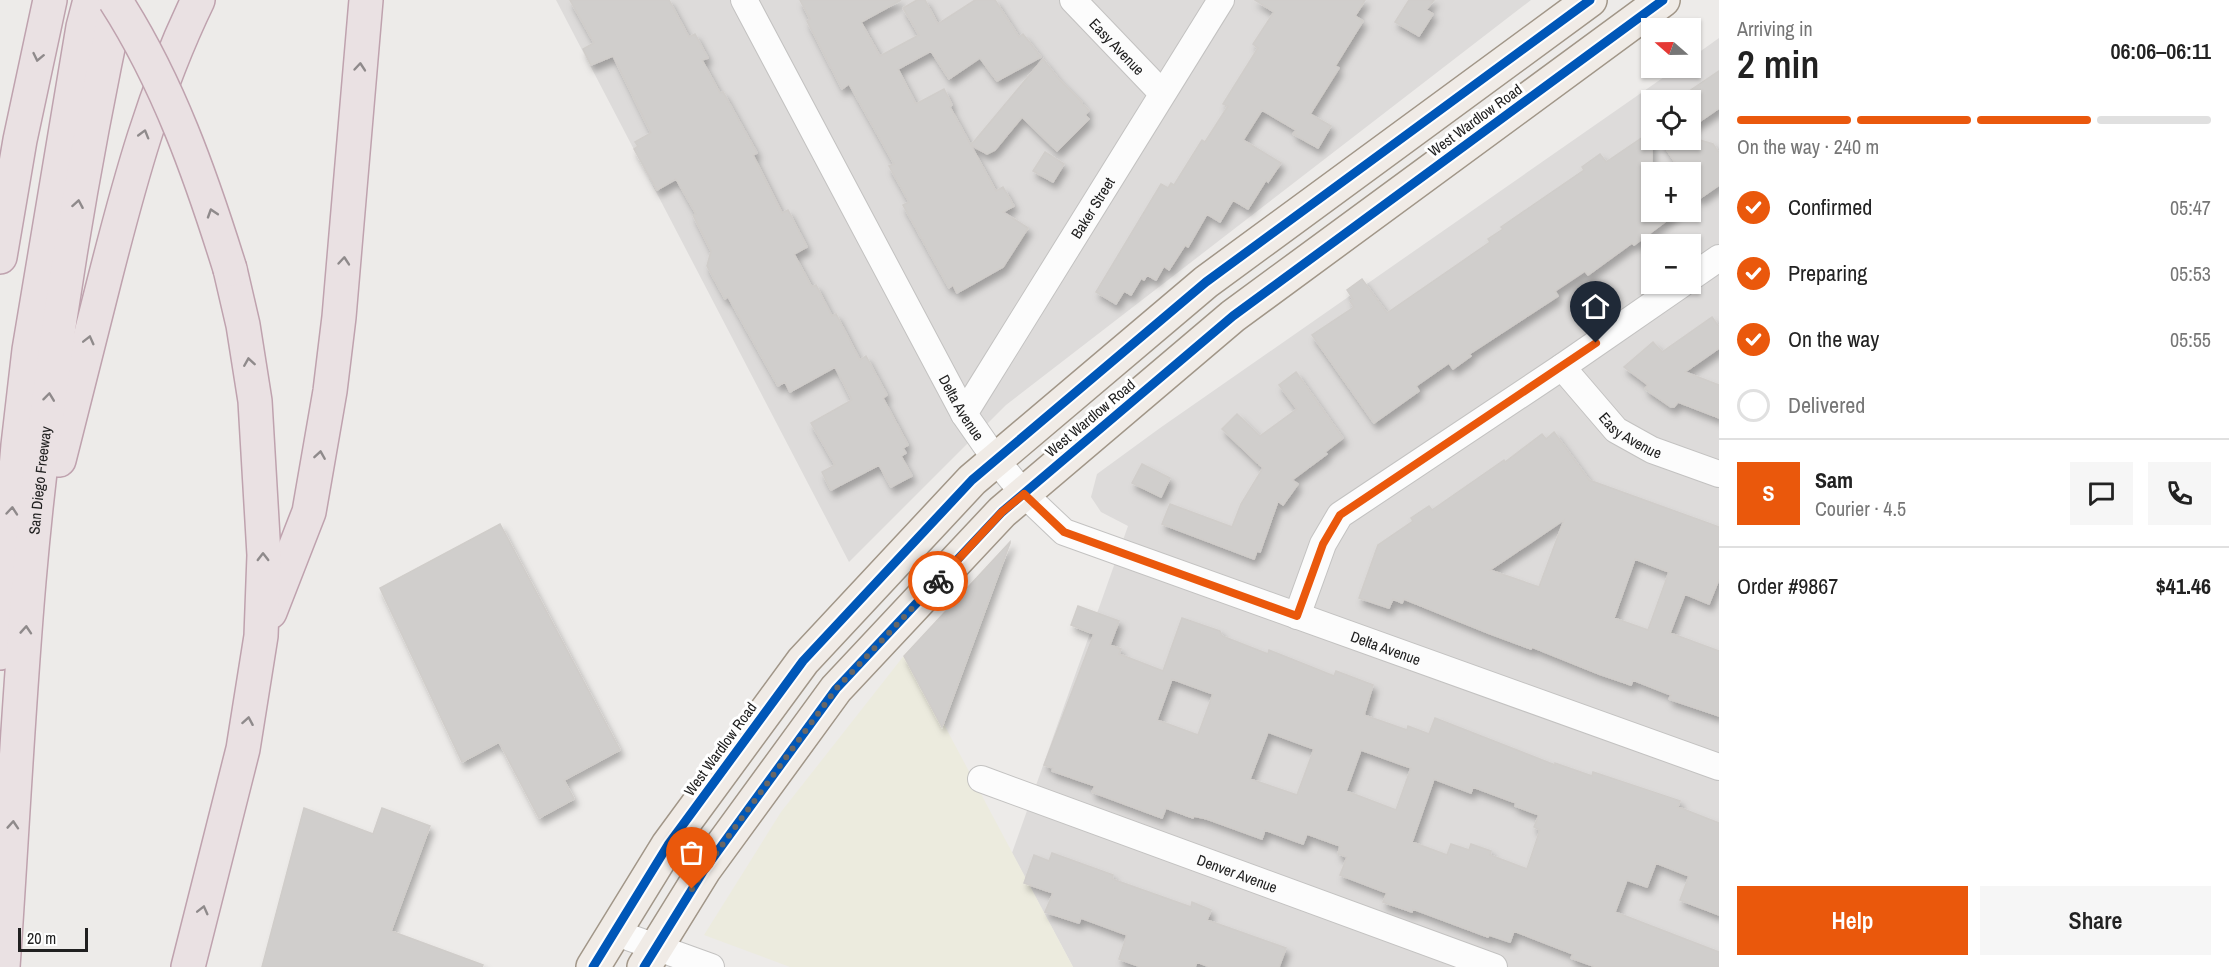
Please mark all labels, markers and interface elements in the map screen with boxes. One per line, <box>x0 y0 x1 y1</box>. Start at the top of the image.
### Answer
street label: Easy Avenue <box>1085 13 1150 79</box>
text: Arriving in <box>1737 15 1813 42</box>
north arrow <box>1641 18 1701 78</box>
map controls <box>1641 18 1701 294</box>
text: 06:06–06:11 <box>2110 36 2211 66</box>
text: 2 min <box>1737 38 1819 90</box>
one-way arrow <box>32 52 45 62</box>
one-way arrow <box>353 62 366 71</box>
street label: West Wardlow Road <box>1424 79 1526 161</box>
button: locate <box>1641 90 1701 150</box>
one-way arrow <box>137 129 149 140</box>
text: On the way · 240 m <box>1737 133 1879 160</box>
button: + <box>1641 162 1701 222</box>
street label: Baker Street <box>1065 172 1119 242</box>
icon: check <box>1737 191 1770 224</box>
text: Confirmed <box>1788 192 1872 222</box>
text: 05:47 <box>2170 194 2211 221</box>
one-way arrow <box>71 200 83 209</box>
one-way arrow <box>207 208 220 219</box>
button: − <box>1641 234 1701 294</box>
one-way arrow <box>337 257 350 266</box>
icon: check <box>1737 257 1770 290</box>
text: Preparing <box>1788 258 1867 288</box>
text: 05:53 <box>2170 260 2211 287</box>
pin <box>1570 281 1621 343</box>
icon: home <box>1579 290 1612 323</box>
icon: check <box>1737 323 1770 356</box>
text: On the way <box>1788 324 1879 354</box>
text: 05:55 <box>2170 326 2211 353</box>
one-way arrow <box>82 336 95 346</box>
one-way arrow <box>243 358 256 368</box>
street label: Delta Avenue <box>934 371 990 444</box>
street label: West Wardlow Road <box>1041 374 1139 462</box>
text: Delivered <box>1788 390 1865 420</box>
one-way arrow <box>43 392 55 402</box>
street label: Easy Avenue <box>1594 407 1665 463</box>
street label: San Diego Freeway <box>23 424 56 535</box>
one-way arrow <box>314 450 326 459</box>
button: chat <box>2070 462 2133 525</box>
button: phone <box>2148 462 2211 525</box>
text: Sam <box>1815 465 1853 495</box>
text: S <box>1762 478 1775 508</box>
text: Courier · 4.5 <box>1815 495 1906 522</box>
one-way arrow <box>5 506 18 515</box>
courier <box>908 551 968 611</box>
one-way arrow <box>257 552 270 561</box>
icon: bike <box>922 565 955 598</box>
text: Order #9867 <box>1737 571 1838 601</box>
text: $41.46 <box>2156 571 2211 601</box>
street label: Delta Avenue <box>1348 625 1424 670</box>
one-way arrow <box>19 626 32 635</box>
street label: West Wardlow Road <box>679 698 761 800</box>
one-way arrow <box>241 716 254 726</box>
one-way arrow <box>6 820 19 829</box>
pin <box>666 827 717 889</box>
icon: bag <box>675 836 708 869</box>
street label: Denver Avenue <box>1194 849 1281 897</box>
button: Help <box>1737 886 1968 955</box>
button: Share <box>1980 886 2211 955</box>
one-way arrow <box>195 906 208 916</box>
scale bar <box>18 925 88 952</box>
text: 20 m <box>27 927 56 949</box>

